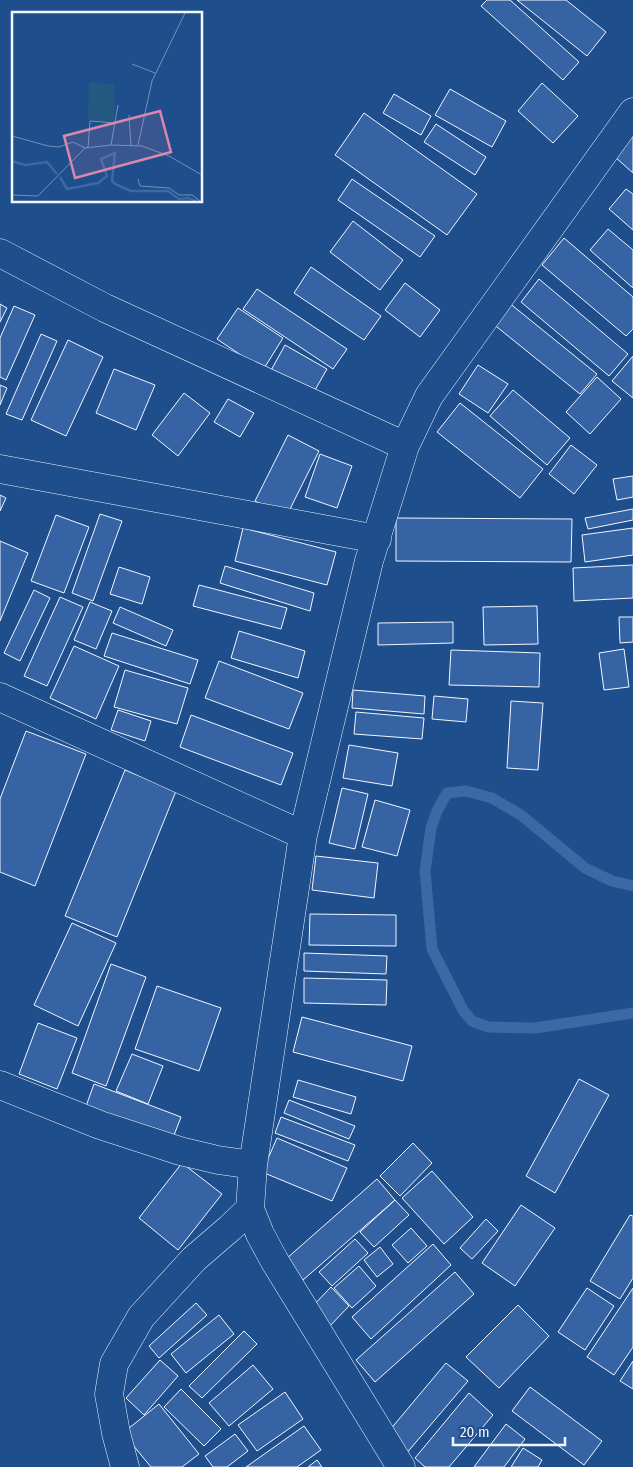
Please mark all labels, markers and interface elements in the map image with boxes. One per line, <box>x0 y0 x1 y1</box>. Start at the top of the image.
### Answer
inset map <box>12 12 202 202</box>
scale bar <box>453 1414 566 1446</box>
text: 20 m <box>460 1423 490 1441</box>

